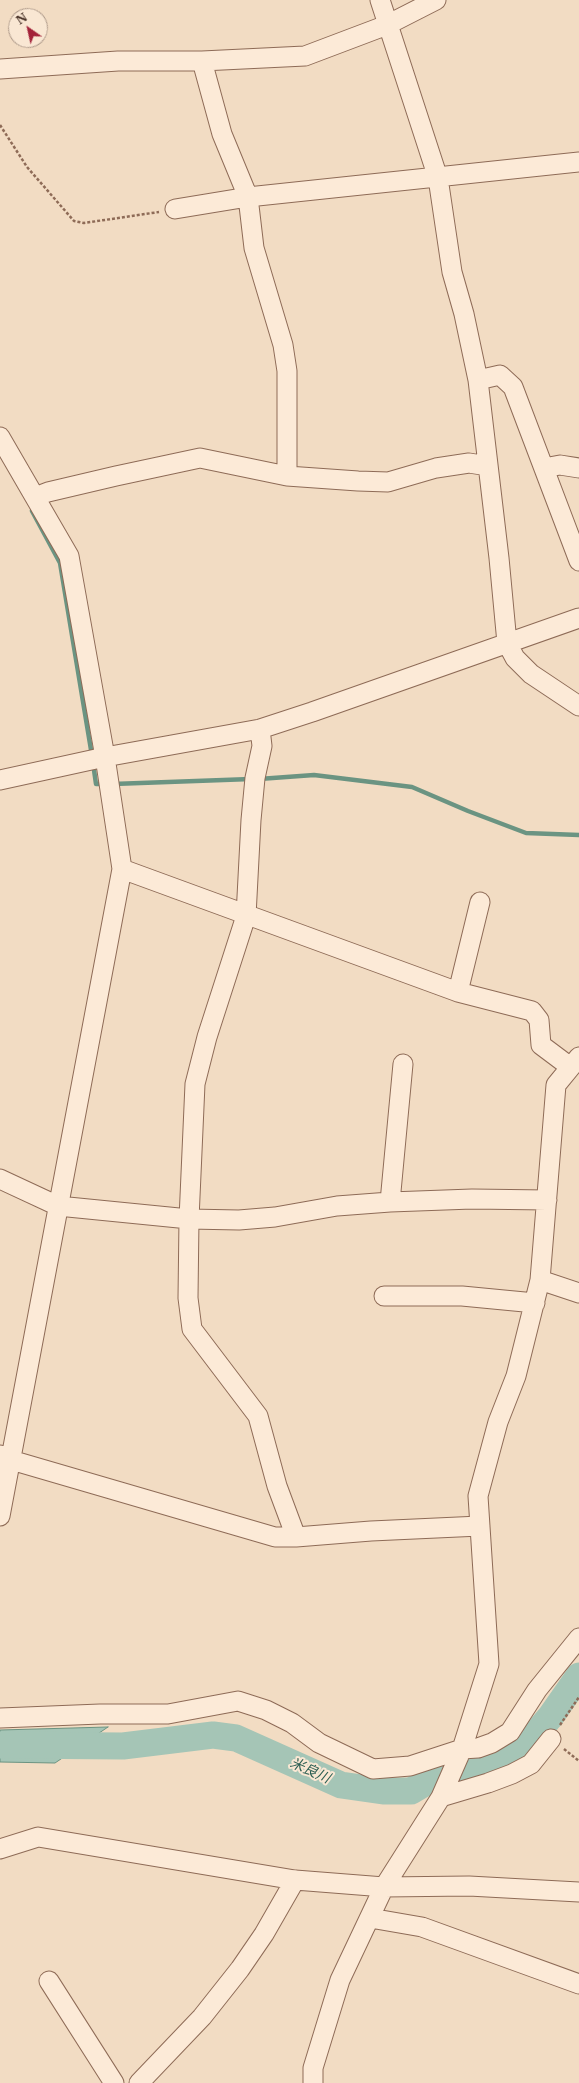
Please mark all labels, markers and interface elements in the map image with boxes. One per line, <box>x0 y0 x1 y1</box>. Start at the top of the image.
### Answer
north arrow <box>8 8 48 48</box>
text: N <box>14 10 30 28</box>
water label: 米良川 <box>287 1755 333 1787</box>

